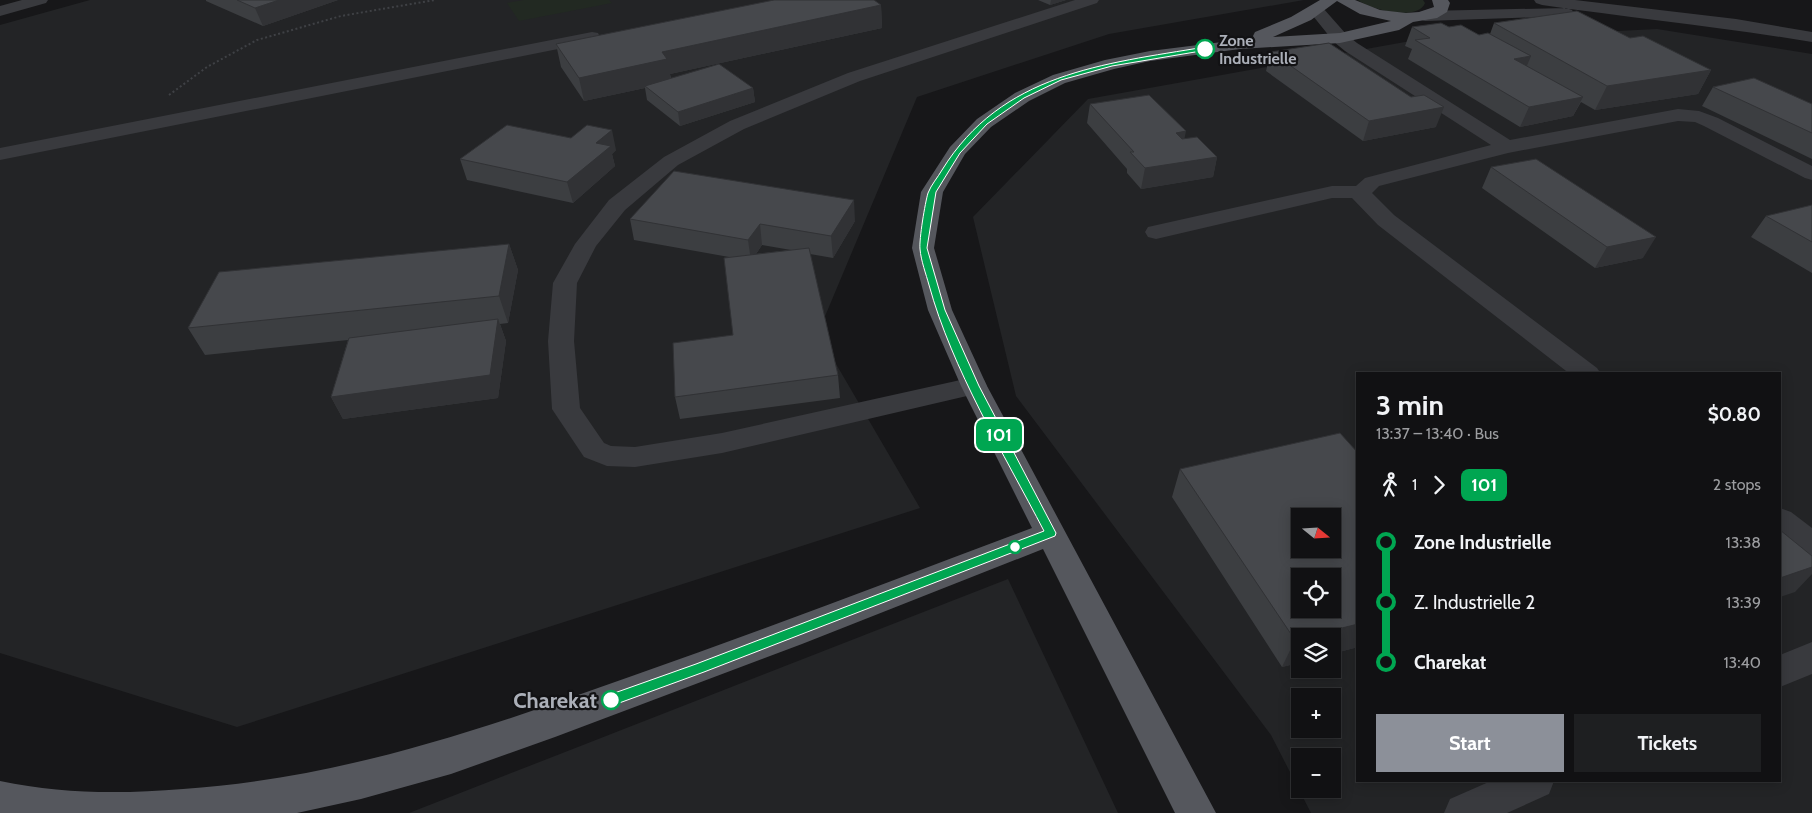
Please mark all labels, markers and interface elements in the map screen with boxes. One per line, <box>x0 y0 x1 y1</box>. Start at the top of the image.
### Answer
place label: Zone Industrielle <box>1219 31 1296 68</box>
marker: Zone Industrielle <box>1195 39 1215 59</box>
text: 3 min <box>1376 388 1444 422</box>
text: $0.80 <box>1708 403 1761 426</box>
line badge: 101 <box>970 419 1028 451</box>
text: 101 <box>986 424 1012 446</box>
text: 13:37 – 13:40 · Bus <box>1376 424 1499 443</box>
icon: walk <box>1376 471 1404 499</box>
icon: forward <box>1425 471 1453 499</box>
text: 101 <box>1471 474 1497 496</box>
text: 1 <box>1412 475 1417 494</box>
text: 2 stops <box>1713 475 1761 494</box>
north arrow <box>1291 508 1341 558</box>
map controls <box>1291 508 1341 798</box>
text: Zone Industrielle <box>1414 531 1551 554</box>
text: 13:38 <box>1725 533 1761 552</box>
unlabelled marker <box>1008 540 1022 554</box>
button: locate <box>1291 568 1341 618</box>
text: Z. Industrielle 2 <box>1414 591 1535 614</box>
text: 13:39 <box>1726 593 1761 612</box>
button: layers <box>1291 628 1341 678</box>
text: Charekat <box>1414 651 1486 674</box>
text: 13:40 <box>1723 653 1761 672</box>
place label: Charekat <box>513 687 597 714</box>
button: + <box>1291 688 1341 738</box>
marker: Charekat <box>601 690 621 710</box>
button: Start <box>1376 714 1564 772</box>
button: Tickets <box>1574 714 1761 772</box>
button: − <box>1291 748 1341 798</box>

